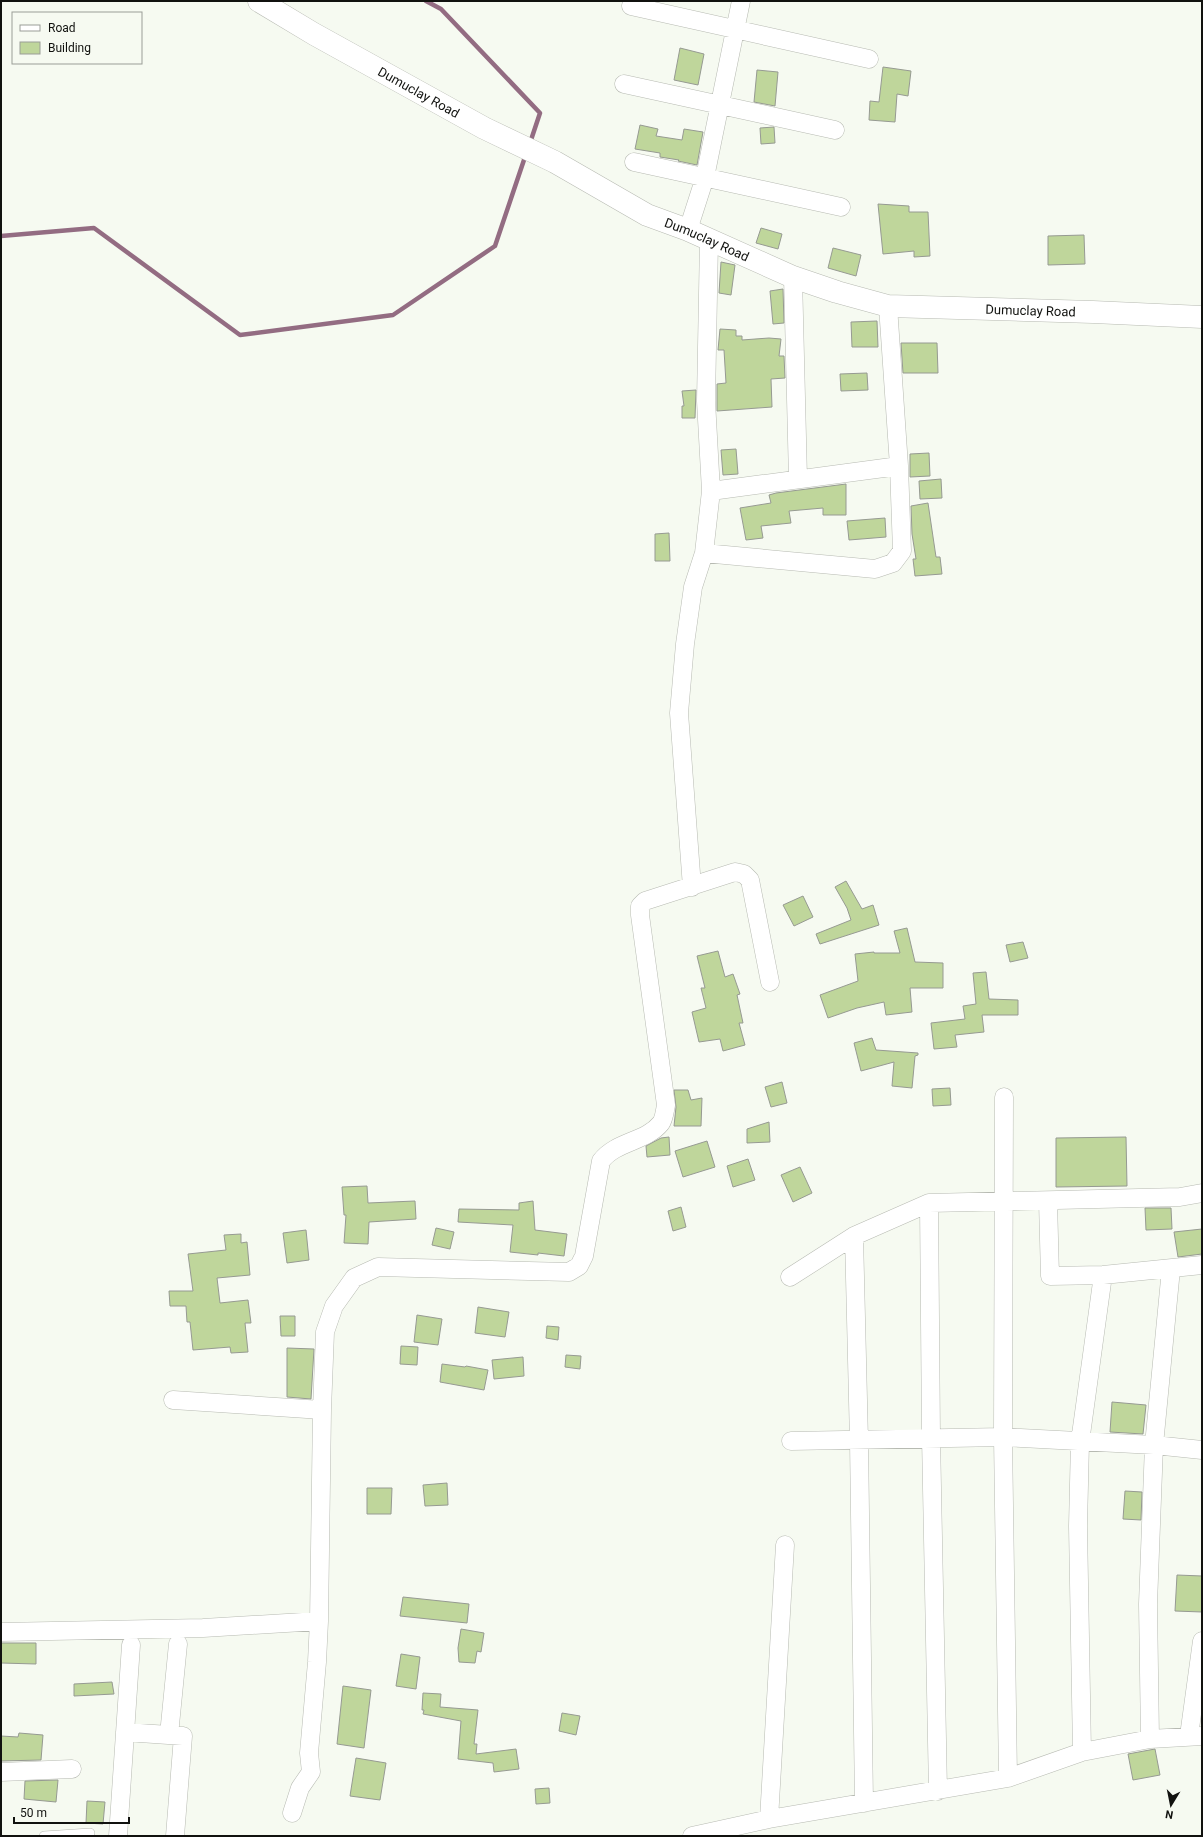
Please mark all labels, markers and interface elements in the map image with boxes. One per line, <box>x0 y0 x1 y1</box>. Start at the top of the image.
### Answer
legend <box>12 12 142 64</box>
text: Road <box>48 21 76 35</box>
text: Building <box>48 41 91 55</box>
street label: Dumuclay Road <box>375 64 462 121</box>
street label: Dumuclay Road <box>663 215 751 264</box>
street label: Dumuclay Road <box>985 302 1076 319</box>
north arrow <box>1151 1785 1191 1825</box>
scale bar <box>14 1799 129 1825</box>
text: 50 m <box>20 1806 47 1820</box>
text: N <box>1164 1807 1174 1821</box>

